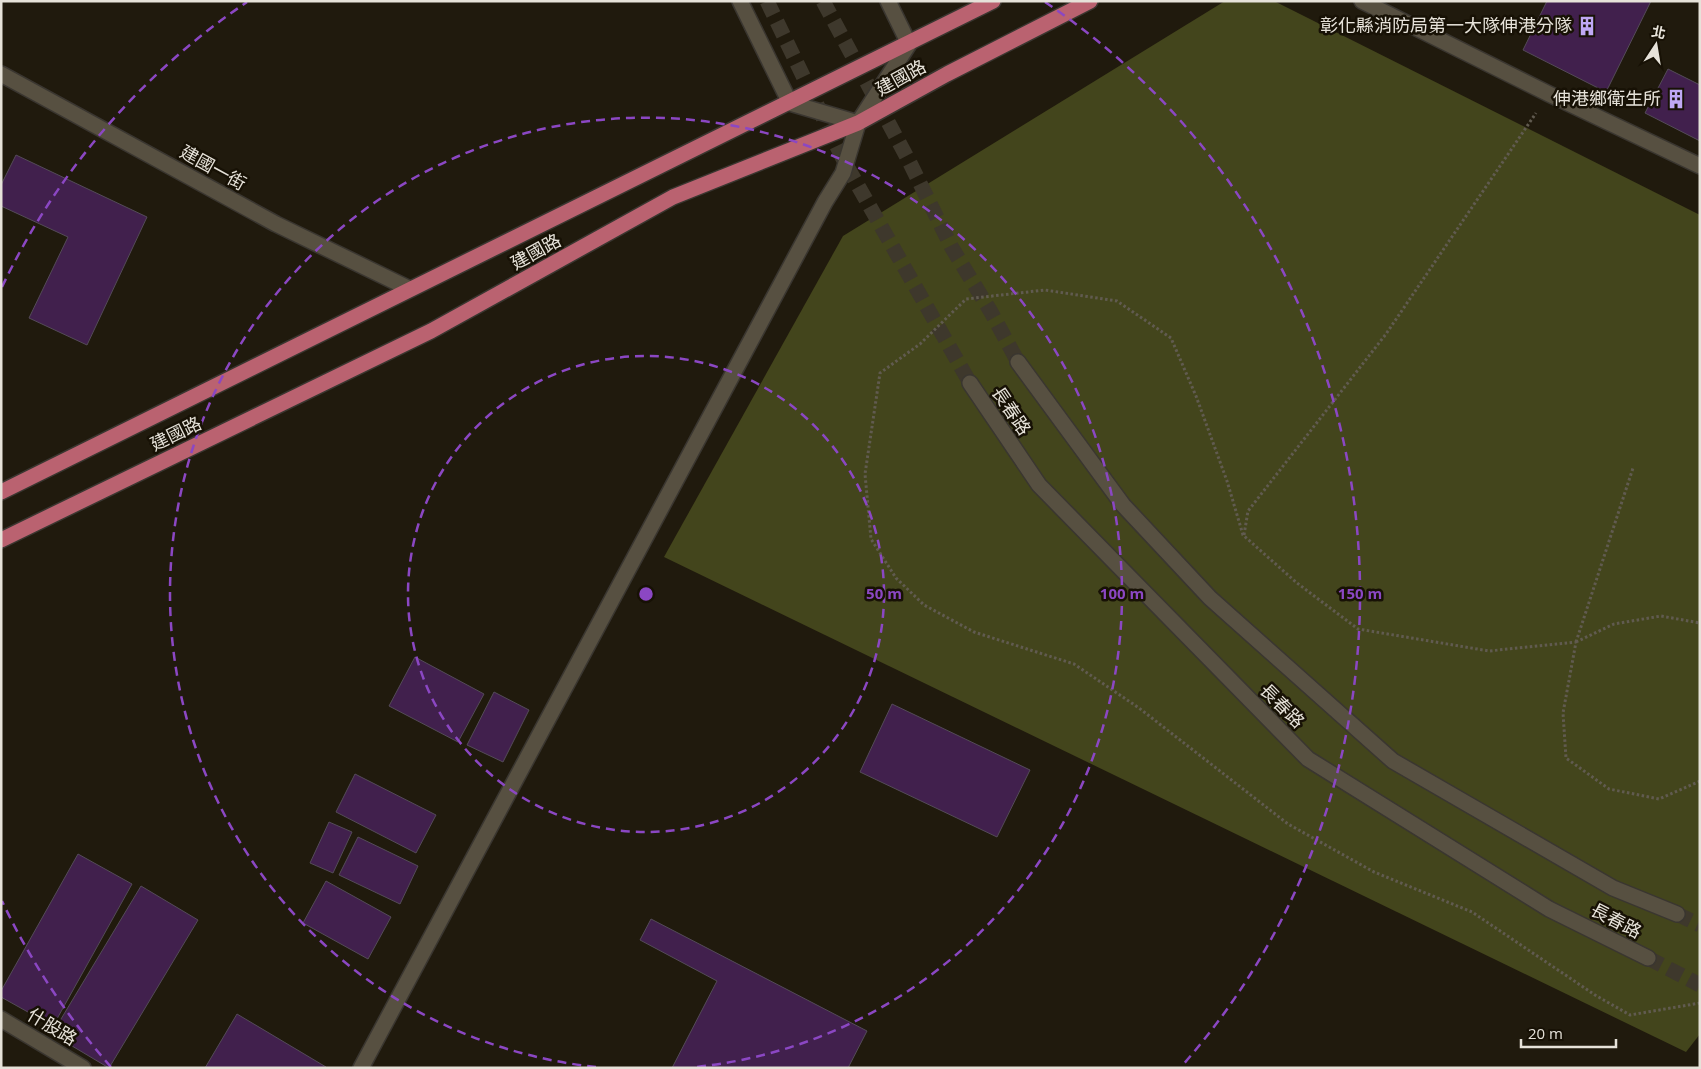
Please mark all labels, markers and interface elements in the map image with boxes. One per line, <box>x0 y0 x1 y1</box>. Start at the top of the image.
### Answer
place label: 彰化縣消防局第一大隊伸港分隊 <box>1320 13 1572 37</box>
building icon: 彰化縣消防局第一大隊伸港分隊 <box>1576 15 1598 37</box>
north arrow <box>1631 20 1681 70</box>
text: 北 <box>1650 21 1668 43</box>
street label: 建國路 <box>871 54 930 101</box>
place label: 伸港鄉衛生所 <box>1553 86 1661 110</box>
building icon: 伸港鄉衛生所 <box>1665 88 1687 110</box>
street label: 建國一街 <box>176 139 251 195</box>
street label: 建國路 <box>506 228 565 275</box>
street label: 長春路 <box>987 381 1037 440</box>
street label: 建國路 <box>146 410 205 456</box>
text: 50 m <box>866 583 902 603</box>
text: 100 m <box>1100 583 1144 603</box>
text: 150 m <box>1338 583 1382 603</box>
centre of rings <box>637 585 655 603</box>
street label: 長春路 <box>1255 678 1310 733</box>
street label: 長春路 <box>1587 897 1646 943</box>
street label: 什股路 <box>23 1002 82 1050</box>
scale bar <box>1521 1016 1616 1048</box>
text: 20 m <box>1528 1023 1563 1043</box>

